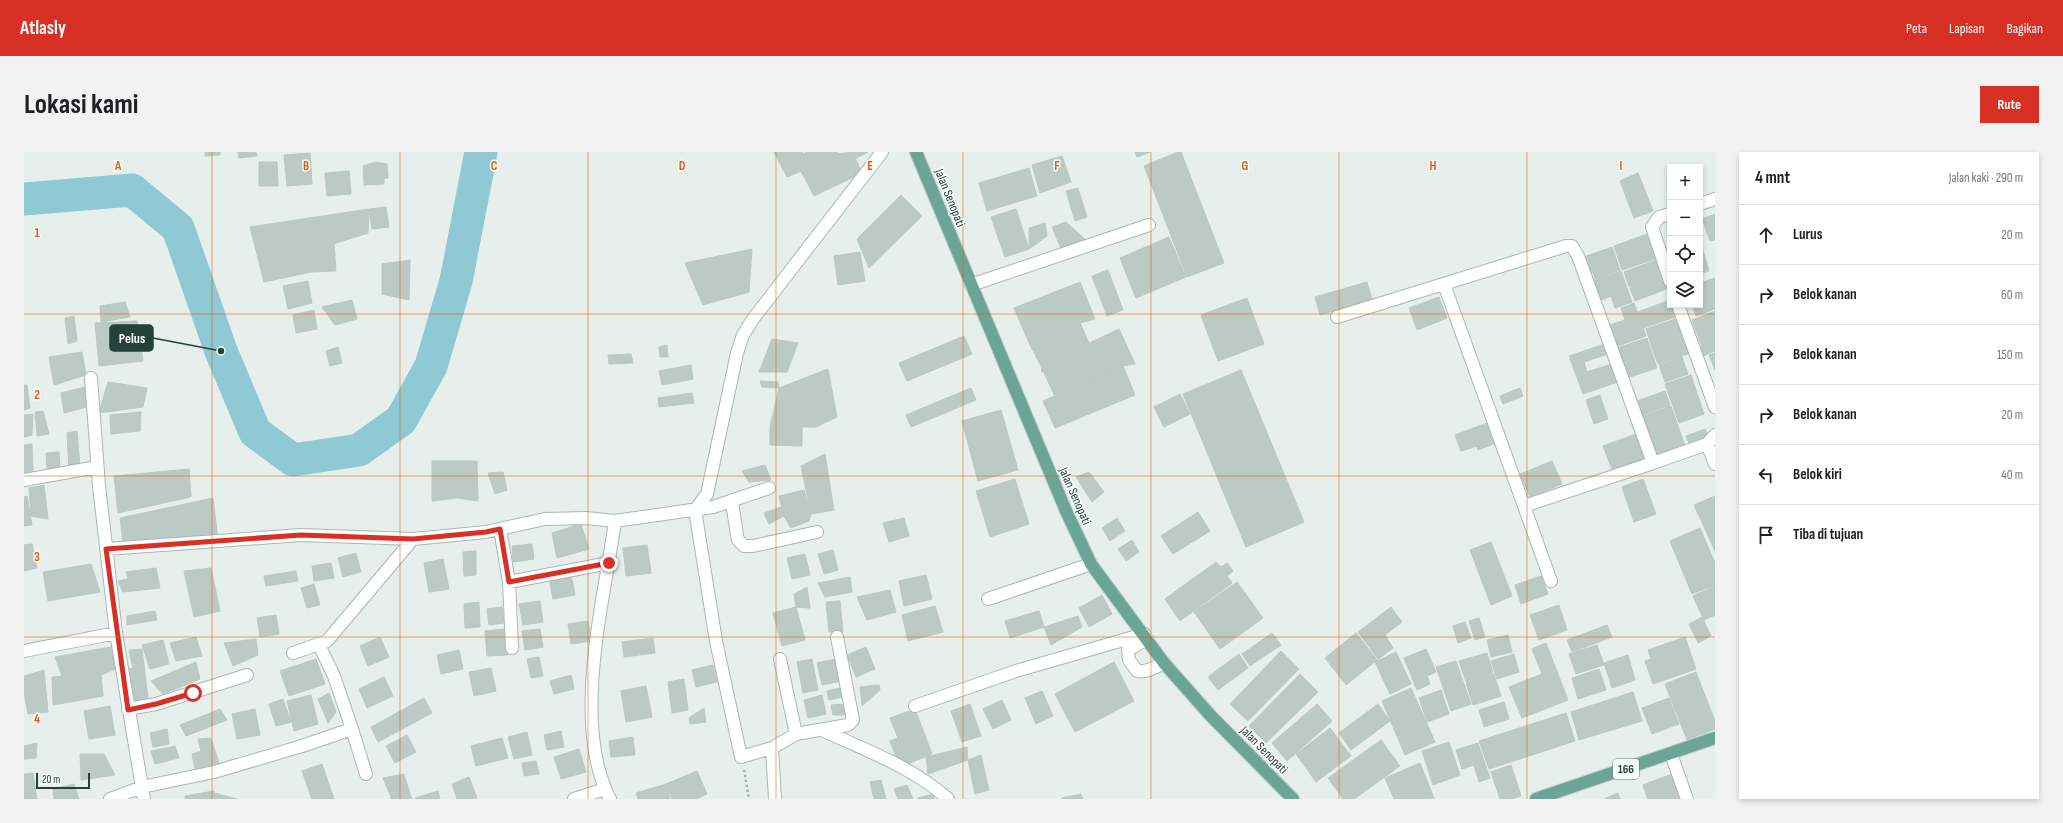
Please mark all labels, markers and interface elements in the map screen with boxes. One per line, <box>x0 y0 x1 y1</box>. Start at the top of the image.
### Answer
text: Atlasly <box>20 17 66 40</box>
text: Peta <box>1906 20 1927 37</box>
text: Lapisan <box>1949 20 1984 37</box>
text: Bagikan <box>2006 20 2043 37</box>
button: Rute <box>1980 86 2039 123</box>
text: Lokasi kami <box>24 88 138 121</box>
text: A <box>114 158 122 174</box>
text: B <box>303 158 309 174</box>
text: C <box>491 158 498 174</box>
text: D <box>679 158 686 174</box>
text: E <box>867 158 873 174</box>
text: F <box>1054 158 1060 174</box>
text: G <box>1242 158 1249 174</box>
text: H <box>1430 158 1437 174</box>
text: I <box>1620 158 1623 174</box>
map controls <box>1667 164 1703 308</box>
button: + <box>1667 164 1703 200</box>
street label: Jalan Senopati <box>931 166 969 229</box>
text: 4 mnt <box>1755 168 1790 188</box>
text: Jalan kaki · 290 m <box>1949 170 2023 186</box>
button: − <box>1667 200 1703 236</box>
icon: ahead <box>1755 224 1777 246</box>
text: 1 <box>34 225 40 241</box>
text: Lurus <box>1793 225 1822 244</box>
text: 20 m <box>2001 227 2023 243</box>
button: locate <box>1667 236 1703 272</box>
button: layers <box>1667 272 1703 308</box>
icon: right <box>1755 284 1777 306</box>
text: Belok kanan <box>1793 285 1857 304</box>
text: 60 m <box>2001 287 2023 303</box>
callout: Pelus <box>110 325 153 351</box>
text: Pelus <box>119 330 145 347</box>
icon: right <box>1755 344 1777 366</box>
text: Belok kanan <box>1793 345 1857 364</box>
text: 150 m <box>1997 347 2023 363</box>
text: 2 <box>34 387 40 403</box>
icon: right <box>1755 404 1777 426</box>
text: Belok kanan <box>1793 405 1857 424</box>
text: 20 m <box>2001 407 2023 423</box>
street label: Jalan Senopati <box>1055 464 1095 527</box>
icon: left <box>1755 464 1777 486</box>
text: Belok kiri <box>1793 465 1842 484</box>
text: 40 m <box>2001 467 2023 483</box>
icon: arrive <box>1755 524 1777 546</box>
text: Tiba di tujuan <box>1793 525 1863 544</box>
text: 3 <box>34 549 40 565</box>
route end <box>600 554 618 572</box>
route start <box>184 684 202 702</box>
text: 4 <box>34 711 40 727</box>
street label: Jalan Senopati <box>1236 722 1291 777</box>
road number: 166 <box>1613 759 1639 779</box>
scale bar <box>36 771 90 790</box>
text: 20 m <box>42 773 60 786</box>

